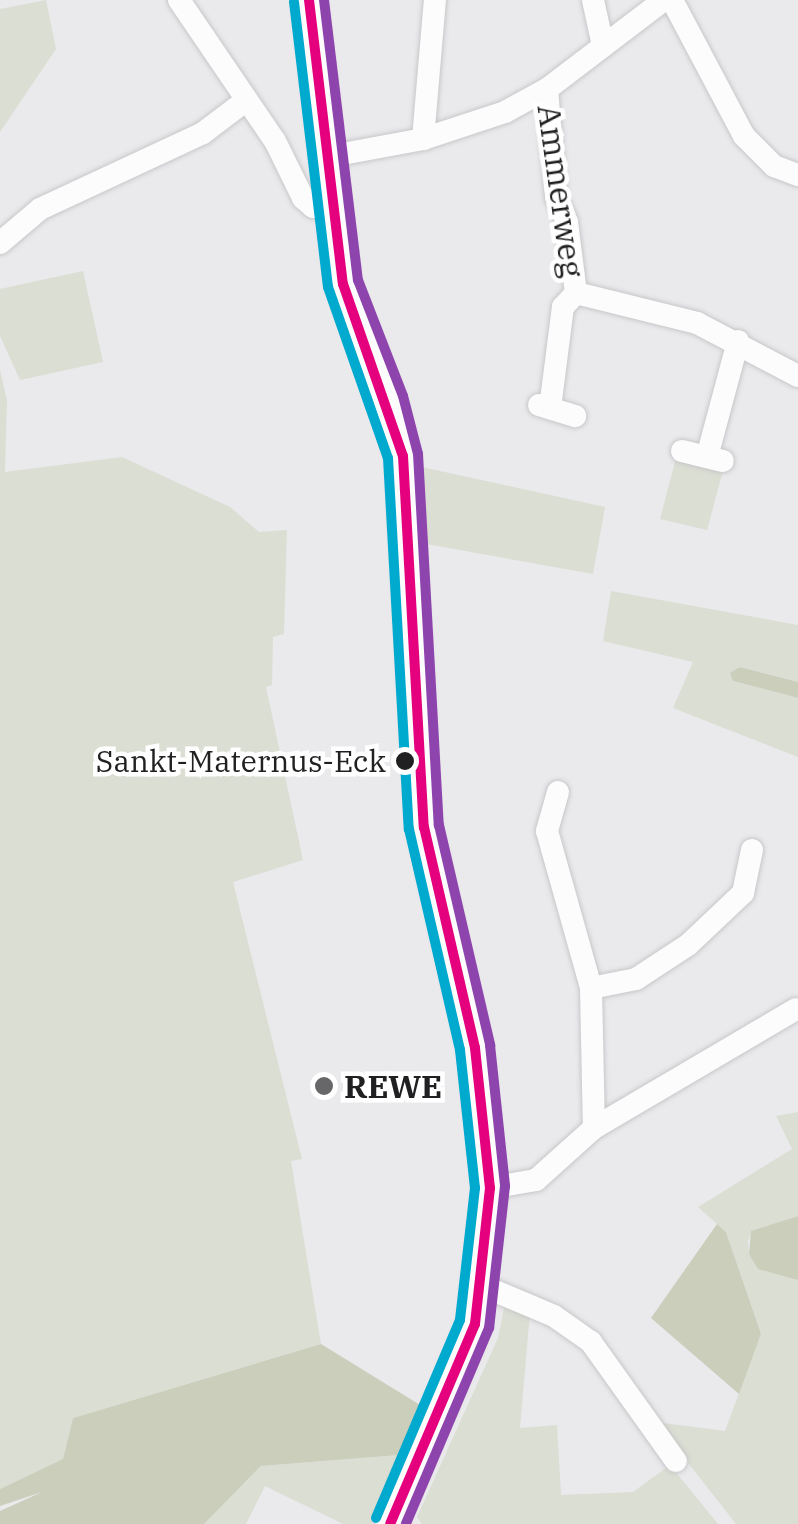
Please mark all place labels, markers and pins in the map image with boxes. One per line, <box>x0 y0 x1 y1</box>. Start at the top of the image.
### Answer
place label: Sankt-Maternus-Eck <box>96 743 386 779</box>
marker: Sankt-Maternus-Eck <box>395 751 415 771</box>
place label: REWE <box>344 1067 442 1105</box>
marker: REWE <box>313 1075 335 1097</box>

